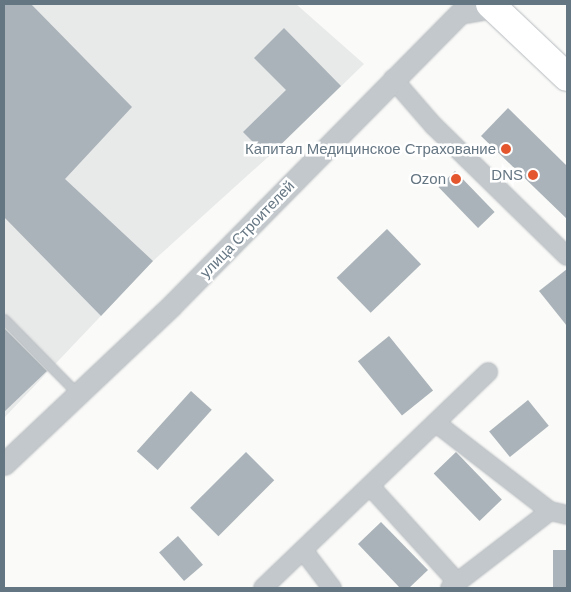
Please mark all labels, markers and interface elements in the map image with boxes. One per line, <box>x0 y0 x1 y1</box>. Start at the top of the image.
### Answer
place label: Капитал Медицинское Страхование <box>245 140 496 158</box>
marker: Капитал Медицинское Страхование <box>500 143 512 155</box>
place label: DNS <box>491 166 523 184</box>
marker: DNS <box>527 169 539 181</box>
place label: Ozon <box>410 170 446 188</box>
marker: Ozon <box>450 173 462 185</box>
street label: улица Строителей <box>196 177 298 281</box>

